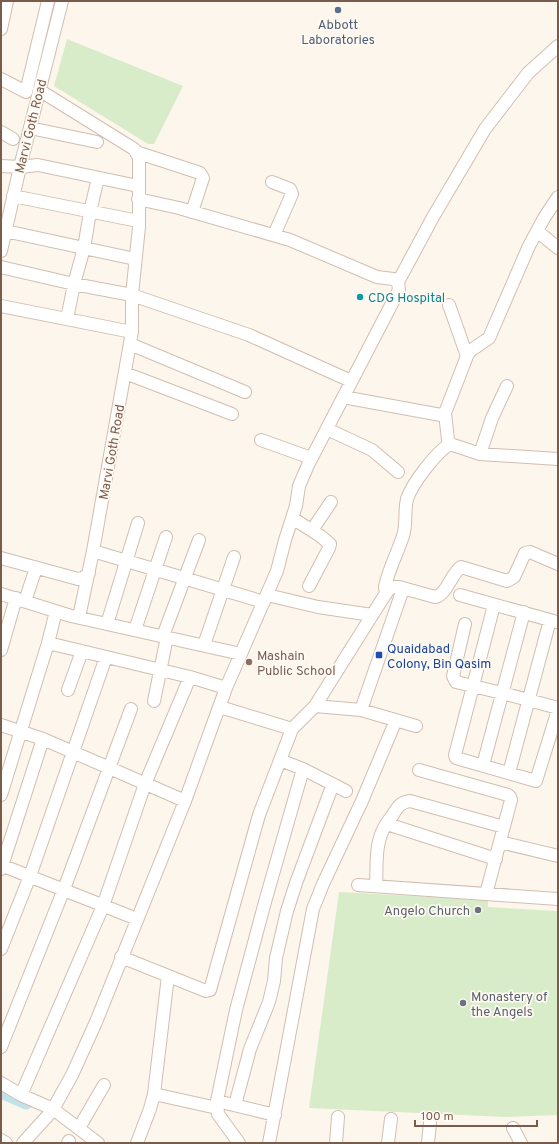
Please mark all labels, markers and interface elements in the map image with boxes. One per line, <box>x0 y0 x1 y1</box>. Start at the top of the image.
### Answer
marker: Abbott Laboratories <box>333 5 343 15</box>
place label: Abbott Laboratories <box>301 18 375 49</box>
street label: Marvi Goth Road <box>13 78 51 175</box>
place label: CDG Hospital <box>368 291 445 307</box>
marker: CDG Hospital <box>355 292 365 302</box>
street label: Marvi Goth Road <box>97 403 129 501</box>
place label: Quaidabad Colony, Bin Qasim <box>387 642 491 673</box>
place label: Mashain Public School <box>257 649 336 680</box>
marker: Quaidabad Colony, Bin Qasim <box>374 650 384 660</box>
marker: Mashain Public School <box>244 657 254 667</box>
place label: Angelo Church <box>384 904 470 920</box>
marker: Angelo Church <box>473 905 483 915</box>
place label: Monastery of the Angels <box>471 990 548 1021</box>
marker: Monastery of the Angels <box>458 998 468 1008</box>
scale bar <box>415 1102 537 1128</box>
text: 100 m <box>421 1109 454 1125</box>

